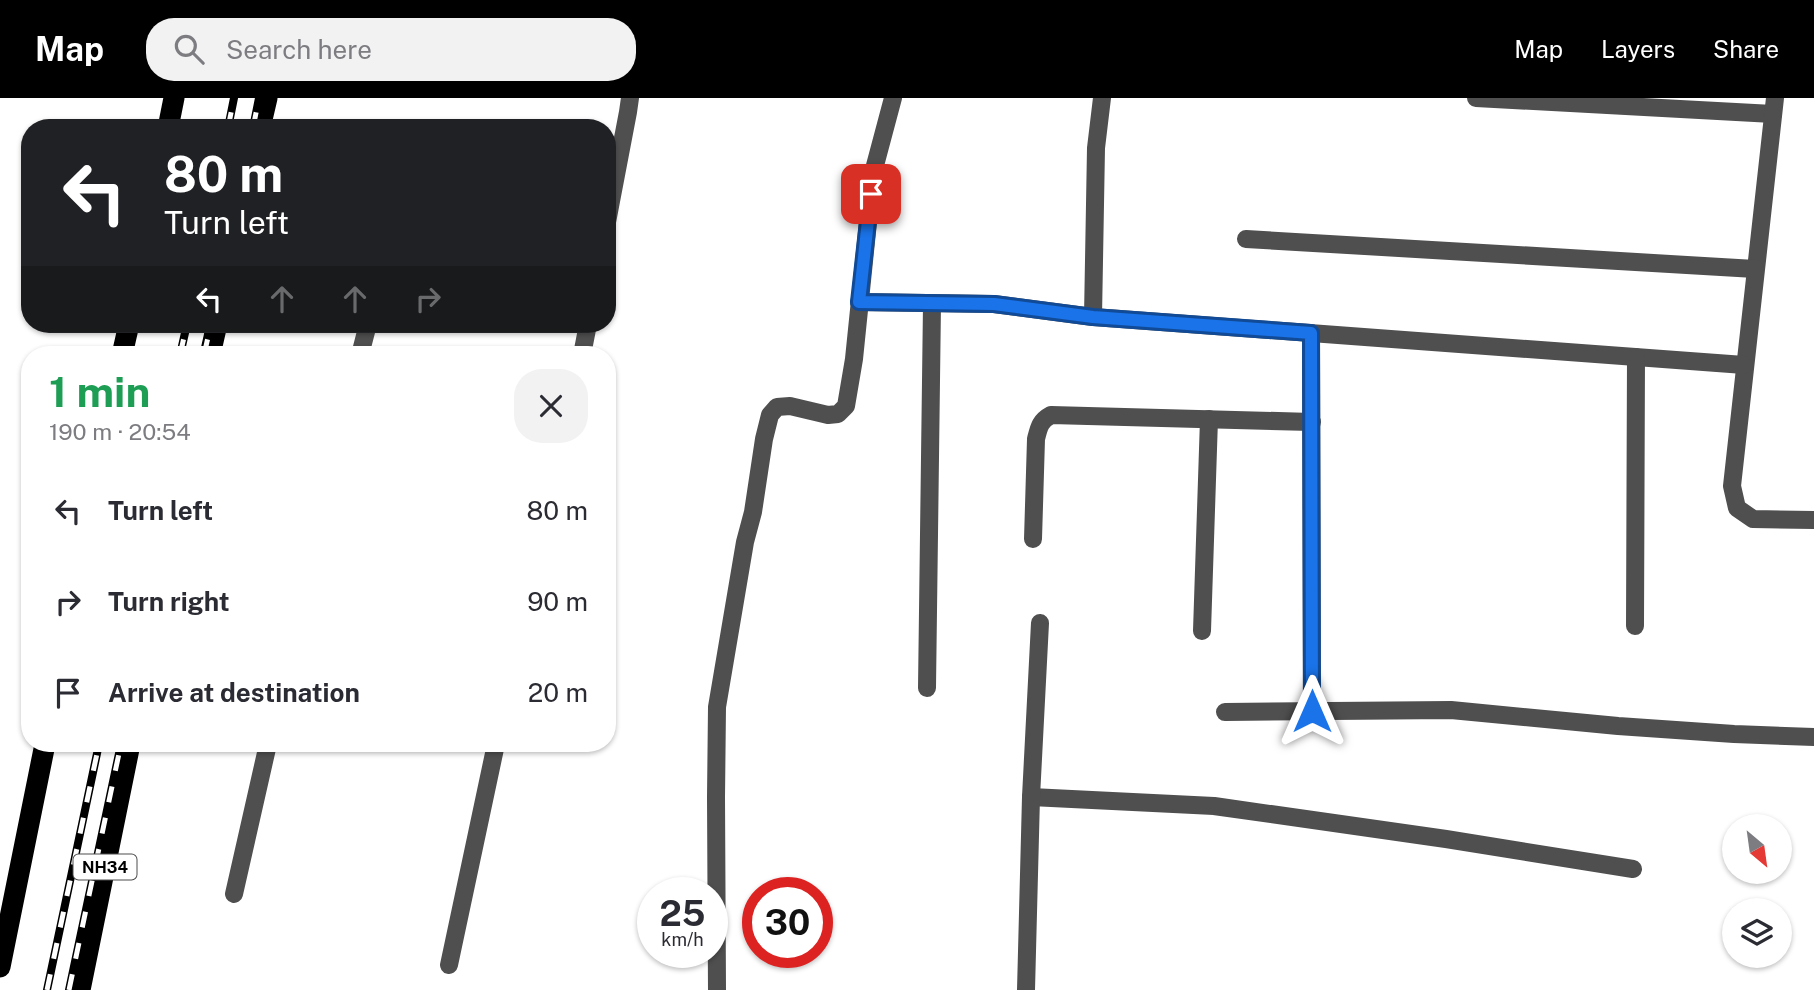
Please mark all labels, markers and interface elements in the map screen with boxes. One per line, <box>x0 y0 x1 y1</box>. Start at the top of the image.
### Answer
search box <box>146 18 636 81</box>
text: Map <box>35 30 104 68</box>
icon: search <box>170 30 208 68</box>
text: Search here <box>226 34 372 65</box>
text: Map <box>1514 35 1563 63</box>
text: Layers <box>1601 35 1675 63</box>
text: Share <box>1713 35 1779 63</box>
text: 80 m <box>164 145 283 203</box>
icon: left <box>49 147 140 238</box>
pin <box>841 164 901 224</box>
icon: arrive <box>852 175 890 213</box>
text: Turn left <box>164 204 289 241</box>
icon: left <box>190 280 228 318</box>
icon: ahead <box>263 280 301 318</box>
icon: ahead <box>336 280 374 318</box>
icon: right <box>409 280 447 318</box>
text: 1 min <box>49 367 150 416</box>
button: close <box>514 369 588 443</box>
text: 190 m · 20:54 <box>49 418 191 445</box>
icon: left <box>49 492 87 530</box>
text: Turn left <box>108 495 213 526</box>
text: 80 m <box>527 495 588 526</box>
icon: right <box>49 583 87 621</box>
text: Turn right <box>108 586 230 617</box>
text: 90 m <box>527 586 588 617</box>
icon: arrive <box>49 674 87 712</box>
position arrow <box>1275 674 1349 748</box>
text: Arrive at destination <box>108 677 360 708</box>
text: 20 m <box>528 677 588 708</box>
north arrow <box>1722 814 1792 884</box>
map controls <box>1722 814 1792 968</box>
road number: NH34 <box>74 854 136 880</box>
speed limit sign: 30 <box>742 877 833 968</box>
text: 25 <box>660 893 705 934</box>
button: layers <box>1722 898 1792 968</box>
text: km/h <box>661 929 704 950</box>

